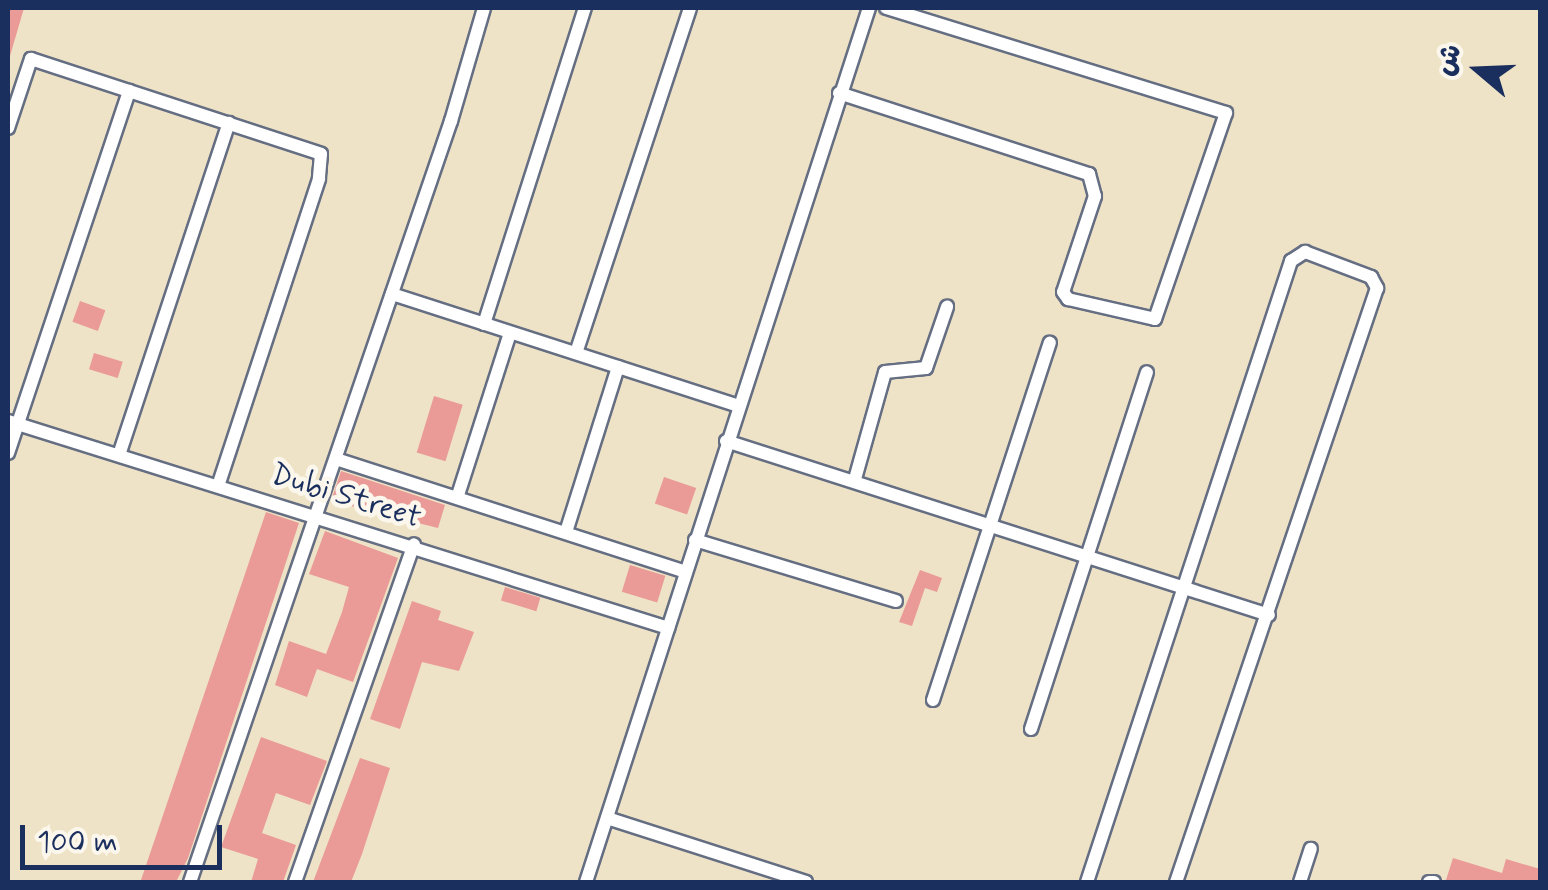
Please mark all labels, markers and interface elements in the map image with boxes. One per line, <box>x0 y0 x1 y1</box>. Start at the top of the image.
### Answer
north arrow <box>1428 20 1528 120</box>
text: ش <box>1427 39 1472 81</box>
street label: Dubi Street <box>267 457 425 537</box>
scale bar <box>25 805 228 867</box>
text: 100 m <box>37 823 118 862</box>

